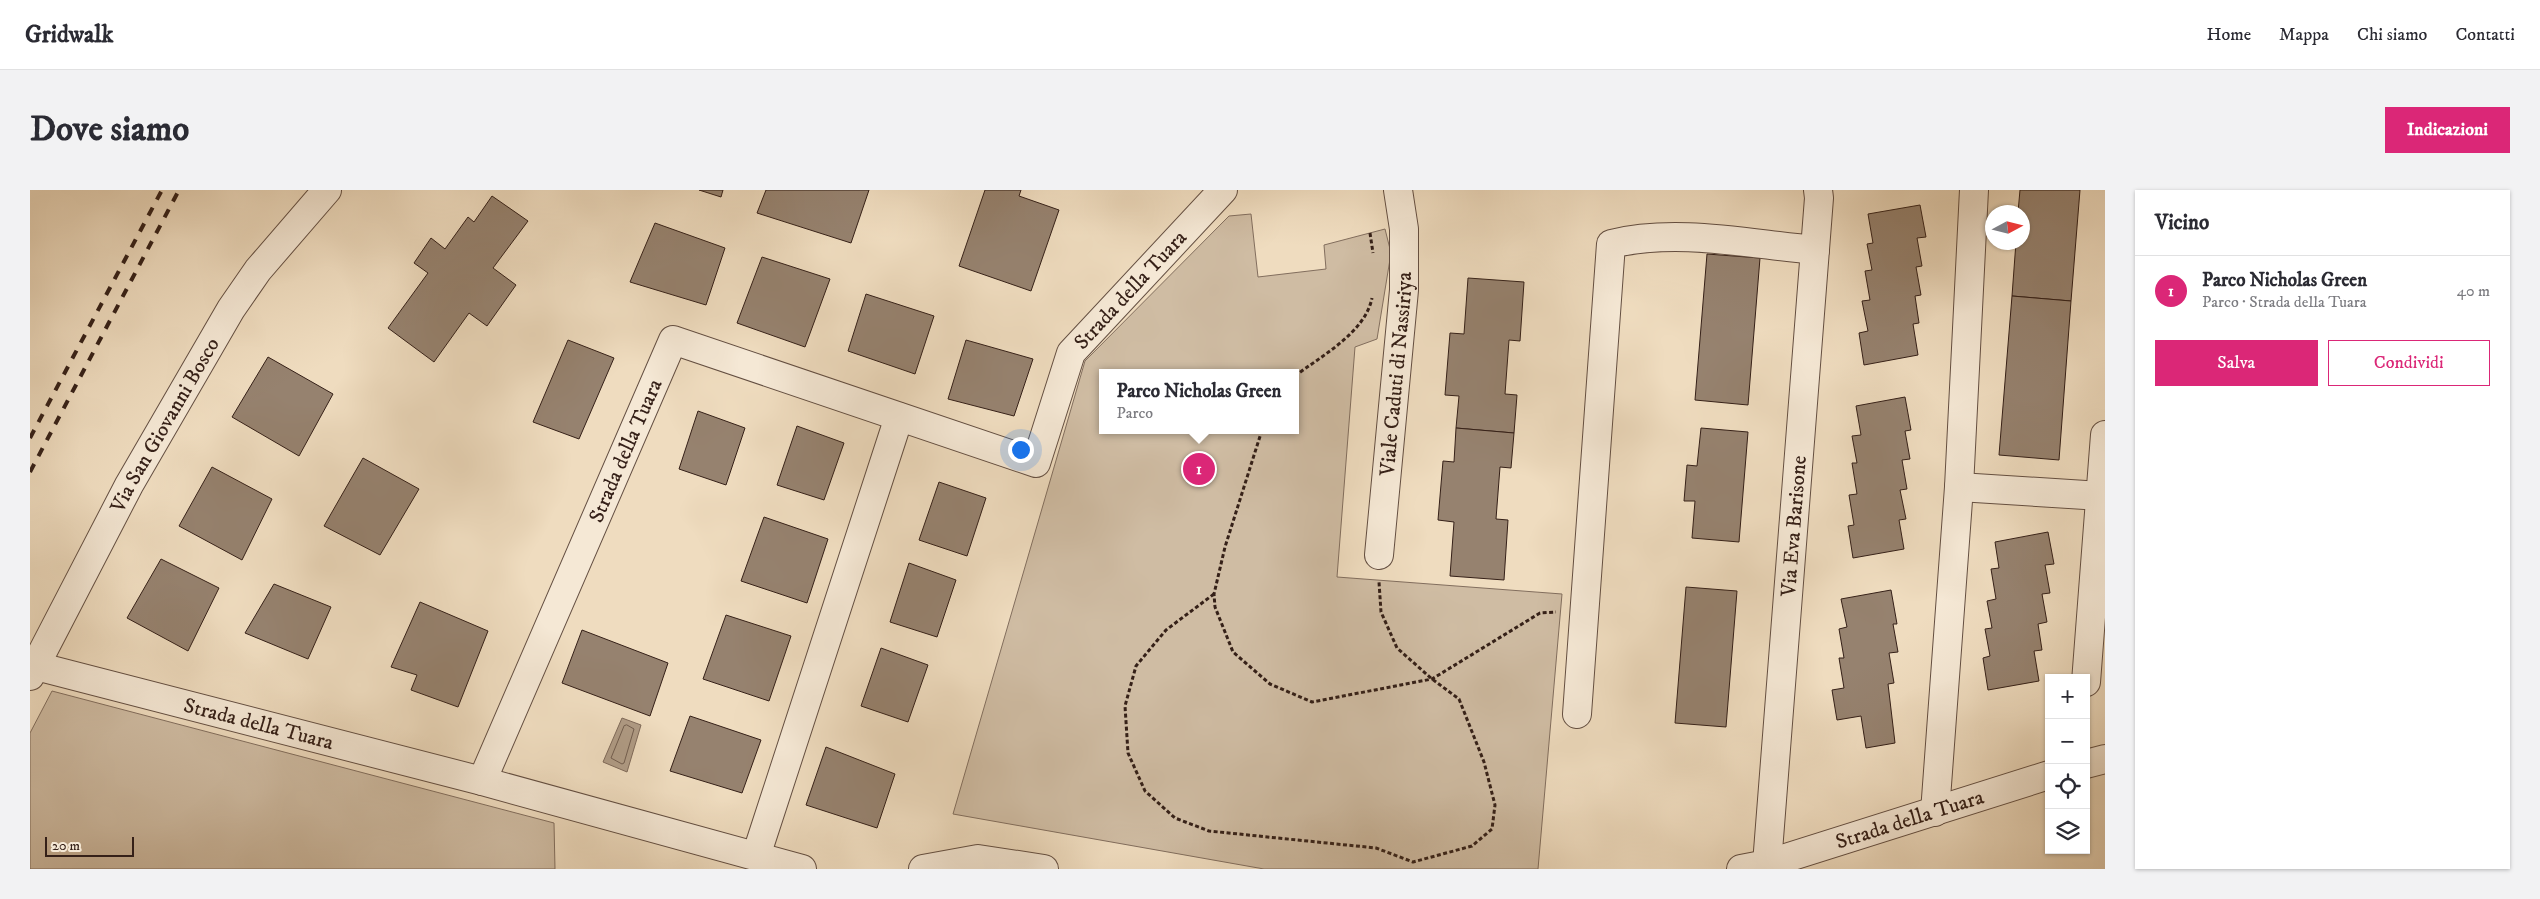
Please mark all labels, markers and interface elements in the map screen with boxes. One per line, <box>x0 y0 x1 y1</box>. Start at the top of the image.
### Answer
text: Gridwalk <box>25 20 113 50</box>
text: Home <box>2207 24 2251 46</box>
text: Mappa <box>2279 24 2329 46</box>
text: Chi siamo <box>2357 24 2427 46</box>
text: Contatti <box>2455 24 2515 46</box>
button: Indicazioni <box>2385 107 2510 153</box>
text: Dove siamo <box>30 108 189 152</box>
north arrow <box>1985 205 2030 250</box>
text: Vicino <box>2155 210 2209 236</box>
street label: Strada della Tuara <box>1069 225 1193 355</box>
text: Parco Nicholas Green <box>2202 269 2367 292</box>
street label: Viale Caduti di Nassiriya <box>1374 272 1418 478</box>
text: 1 <box>2168 281 2174 301</box>
text: 40 m <box>2457 281 2490 301</box>
text: Parco · Strada della Tuara <box>2202 292 2367 312</box>
street label: Via San Giovanni Bosco <box>105 333 226 518</box>
button: Salva <box>2155 340 2318 386</box>
button: Condividi <box>2328 340 2490 386</box>
popup <box>1099 369 1299 434</box>
street label: Strada della Tuara <box>583 375 669 527</box>
text: Parco Nicholas Green <box>1116 380 1282 403</box>
text: Parco <box>1116 403 1153 423</box>
your location <box>1008 437 1034 463</box>
pin: 1 <box>1183 450 1215 488</box>
street label: Via Eva Barisone <box>1776 454 1813 599</box>
map controls <box>2045 674 2090 854</box>
button: + <box>2045 674 2090 719</box>
street label: Strada della Tuara <box>181 693 336 756</box>
button: − <box>2045 719 2090 764</box>
button: locate <box>2045 764 2090 809</box>
street label: Strada della Tuara <box>1833 784 1987 856</box>
button: layers <box>2045 809 2090 854</box>
scale bar <box>45 834 134 857</box>
text: 20 m <box>52 837 80 855</box>

